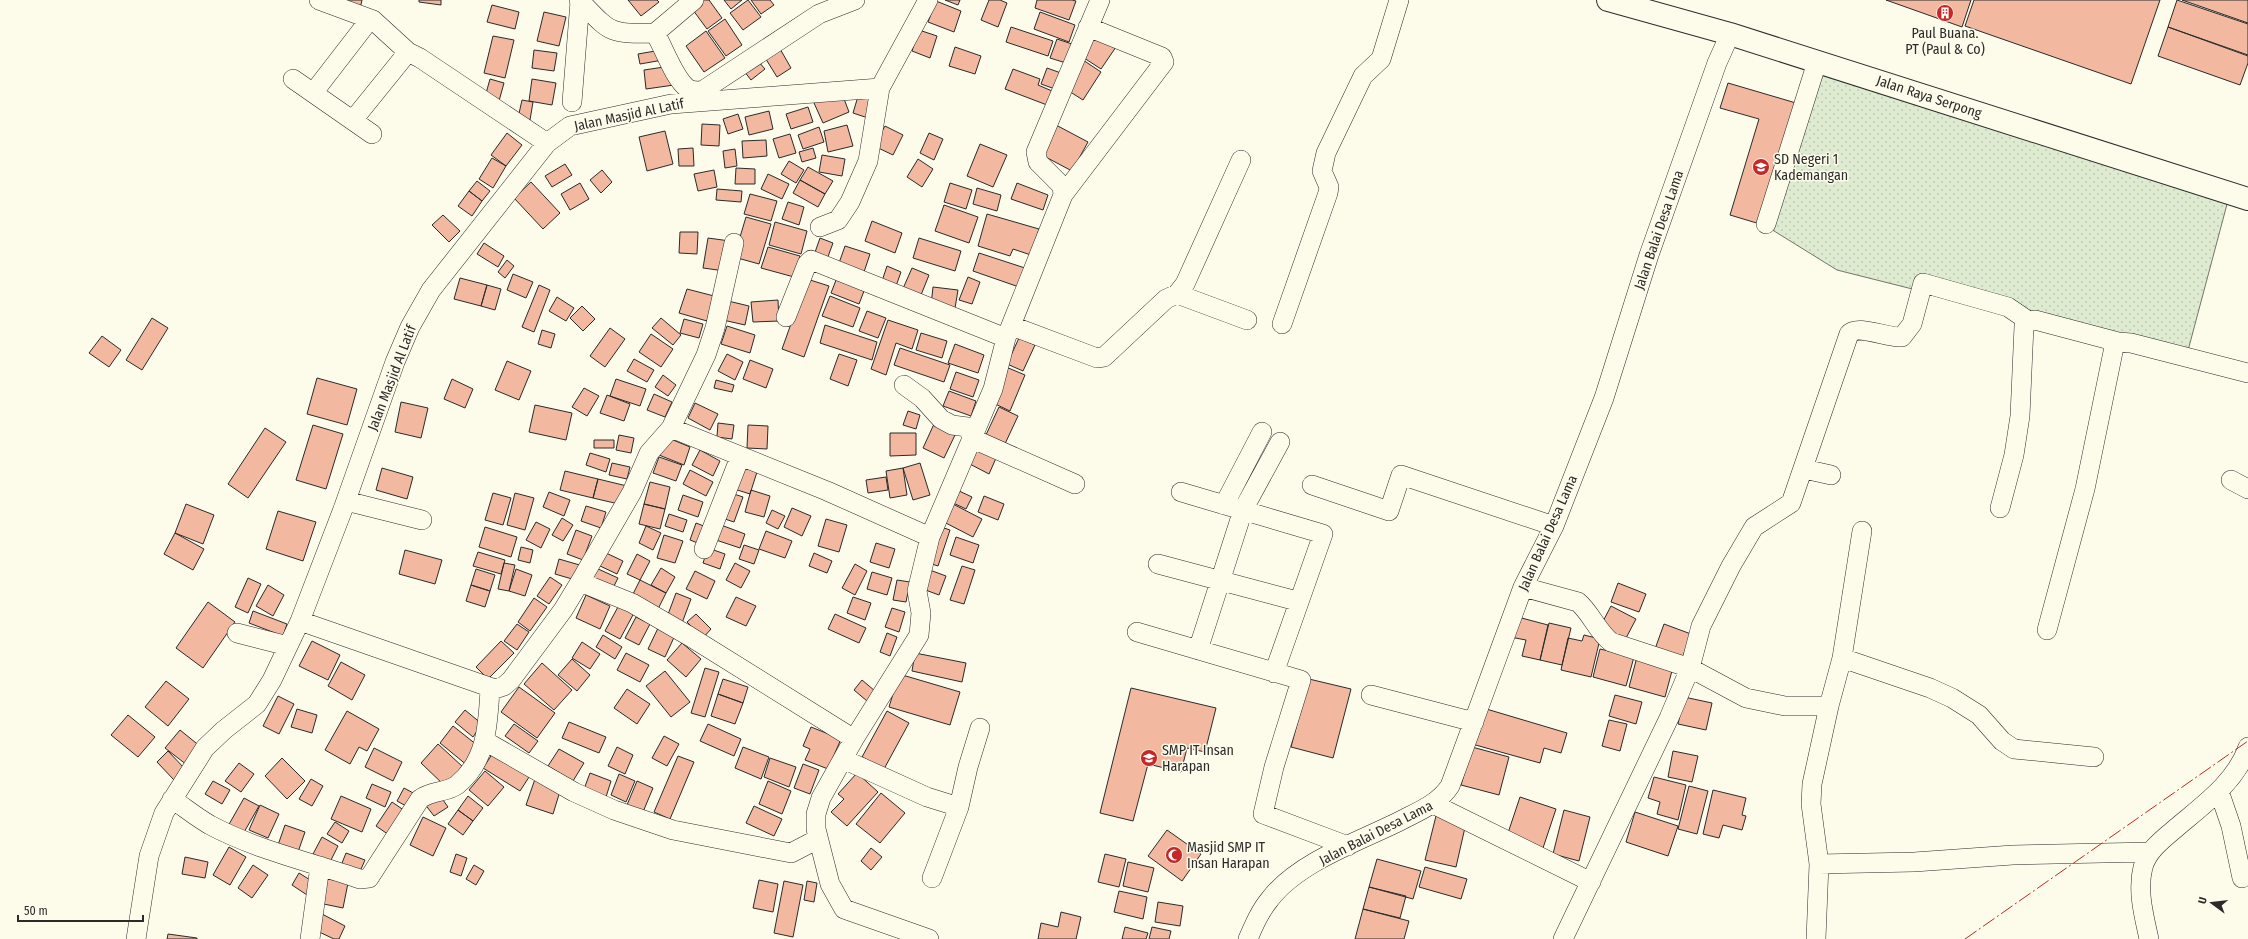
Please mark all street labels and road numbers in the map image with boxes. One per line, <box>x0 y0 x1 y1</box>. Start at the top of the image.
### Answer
street label: Jalan Raya Serpong <box>1874 72 1984 122</box>
street label: Jalan Masjid Al Latif <box>572 95 687 135</box>
street label: Jalan Balai Desa Lama <box>1631 168 1687 292</box>
street label: Jalan Masjid Al Latif <box>364 321 421 433</box>
street label: Jalan Balai Desa Lama <box>1515 472 1581 594</box>
street label: Jalan Balai Desa Lama <box>1316 797 1436 869</box>

